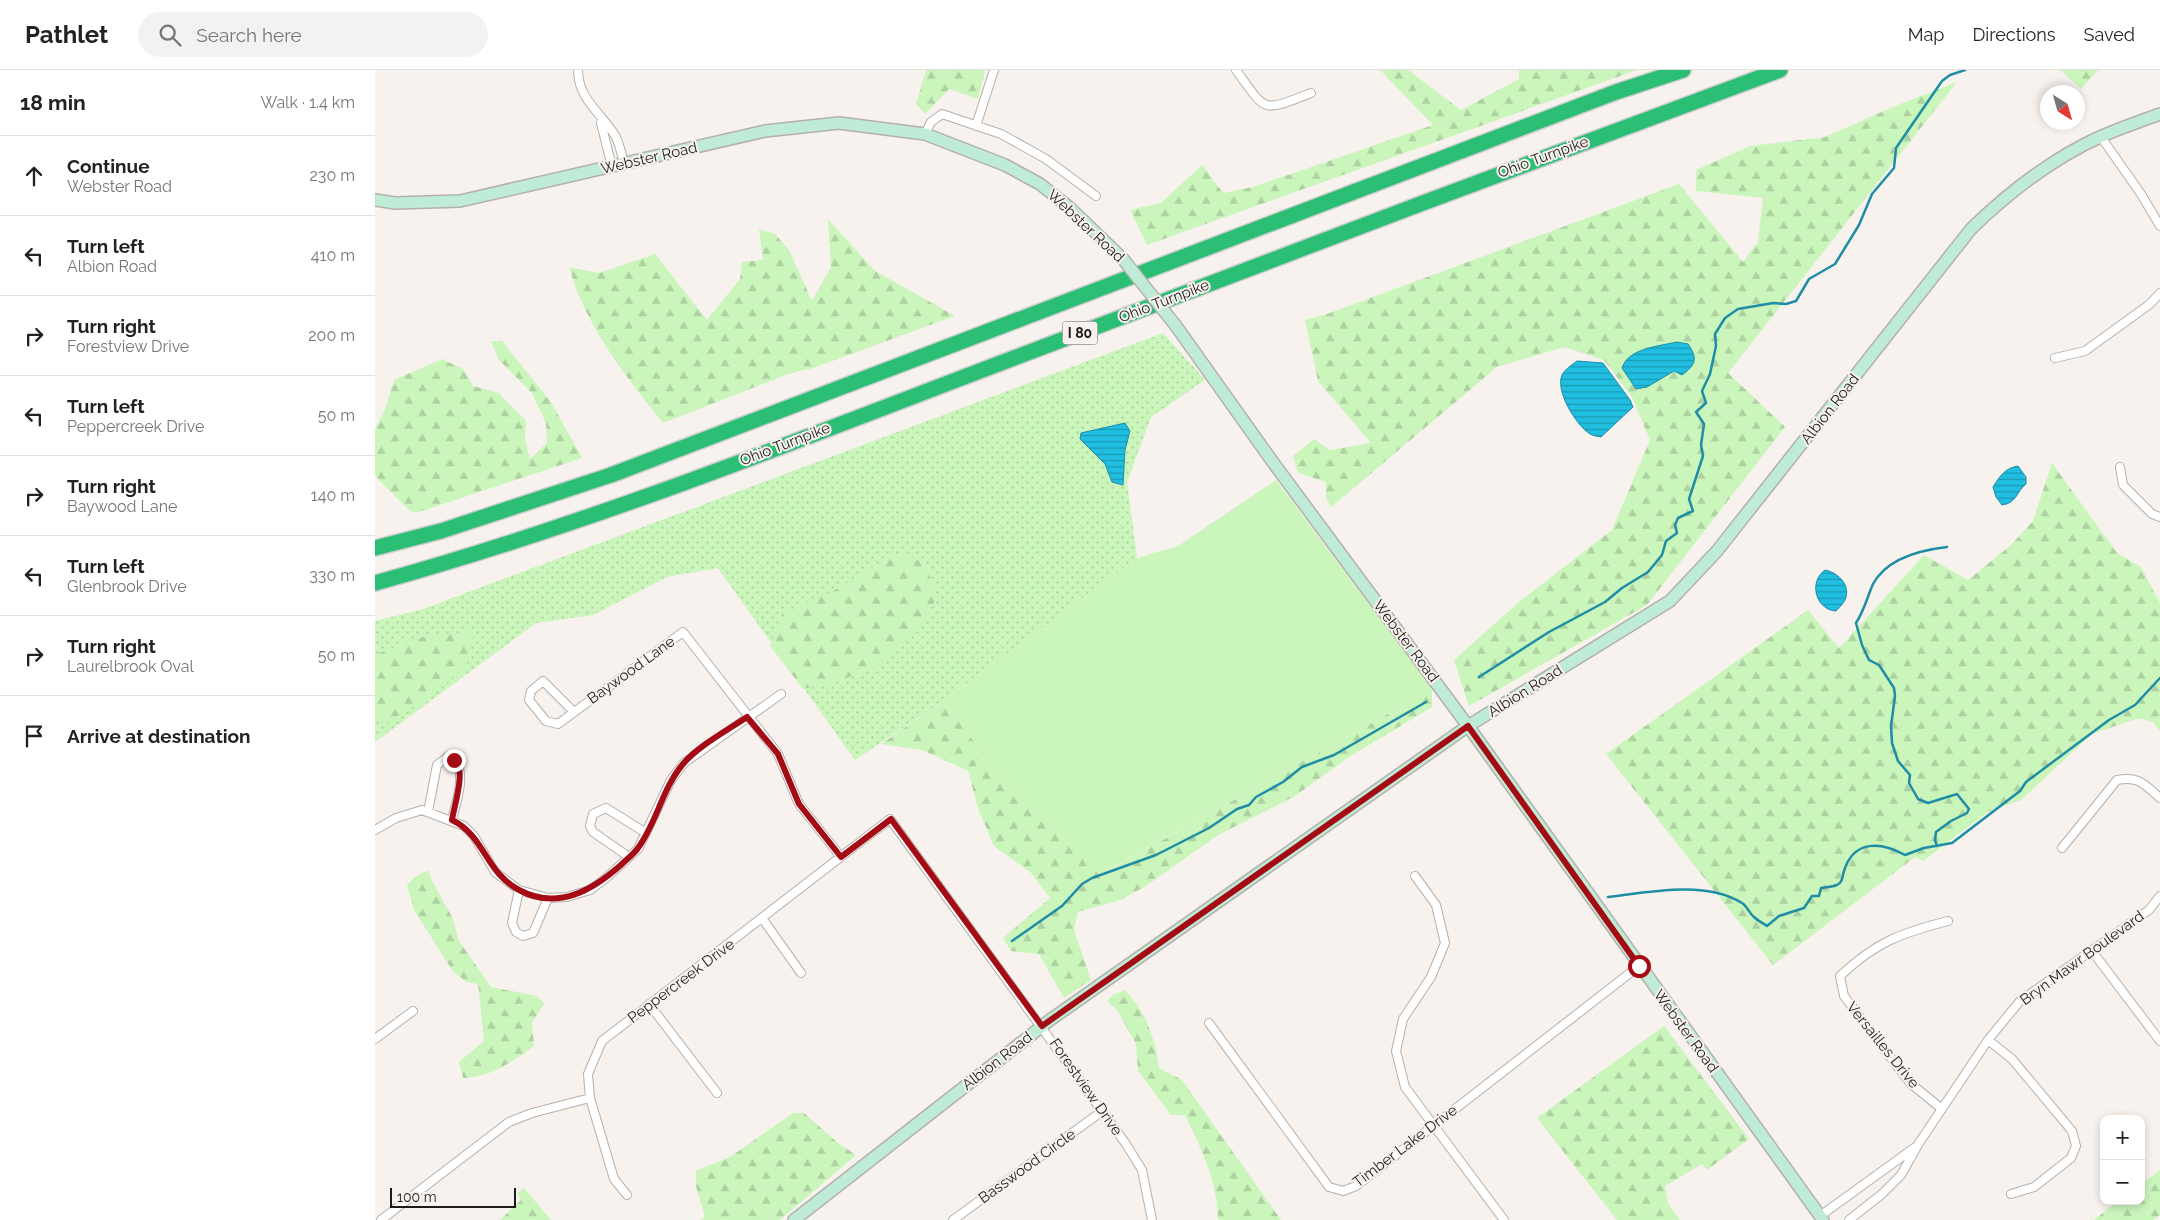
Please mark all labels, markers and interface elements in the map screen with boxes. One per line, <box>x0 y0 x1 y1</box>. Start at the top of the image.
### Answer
search box <box>138 12 488 57</box>
text: Pathlet <box>25 20 108 49</box>
icon: search <box>156 21 184 49</box>
text: Search here <box>196 24 302 46</box>
text: Map <box>1908 24 1944 45</box>
text: Directions <box>1972 24 2056 45</box>
text: Saved <box>2084 24 2135 45</box>
north arrow <box>2040 85 2085 130</box>
text: 18 min <box>20 90 86 115</box>
text: Walk · 1.4 km <box>261 93 355 112</box>
street label: Ohio Turnpike <box>1495 132 1591 182</box>
street label: Webster Road <box>599 138 699 178</box>
text: Continue <box>67 155 150 177</box>
icon: ahead <box>20 162 48 190</box>
text: 230 m <box>310 166 355 185</box>
text: Webster Road <box>67 177 172 196</box>
street label: Webster Road <box>1044 186 1128 266</box>
text: Turn left <box>67 235 144 257</box>
icon: left <box>20 242 48 270</box>
text: 410 m <box>311 246 355 265</box>
text: Albion Road <box>67 257 157 276</box>
street label: Ohio Turnpike <box>1116 275 1212 326</box>
text: Turn right <box>67 315 156 337</box>
icon: right <box>20 322 48 350</box>
road number: I 80 <box>1063 322 1097 344</box>
text: 200 m <box>308 326 355 345</box>
text: Forestview Drive <box>67 337 189 356</box>
street label: Albion Road <box>1797 370 1863 448</box>
text: Turn left <box>67 395 144 417</box>
icon: left <box>20 402 48 430</box>
text: 50 m <box>318 406 355 425</box>
text: Peppercreek Drive <box>67 417 204 436</box>
street label: Ohio Turnpike <box>737 418 833 469</box>
text: Turn right <box>67 475 156 497</box>
icon: right <box>20 482 48 510</box>
text: 140 m <box>311 486 355 505</box>
text: Baywood Lane <box>67 497 177 516</box>
text: Turn left <box>67 555 144 577</box>
icon: left <box>20 562 48 590</box>
text: 330 m <box>309 566 355 585</box>
text: Glenbrook Drive <box>67 577 187 596</box>
street label: Webster Road <box>1369 596 1443 686</box>
street label: Baywood Lane <box>584 632 678 708</box>
text: Turn right <box>67 635 156 657</box>
icon: right <box>20 642 48 670</box>
text: 50 m <box>318 646 355 665</box>
text: Laurelbrook Oval <box>67 657 194 676</box>
street label: Albion Road <box>1485 661 1565 721</box>
icon: arrive <box>20 722 48 750</box>
text: Arrive at destination <box>67 725 251 747</box>
route end <box>443 749 466 772</box>
street label: Bryn Mawr Boulevard <box>2017 907 2147 1009</box>
street label: Peppercreek Drive <box>624 935 738 1027</box>
route start <box>1628 955 1651 978</box>
street label: Webster Road <box>1650 986 1722 1076</box>
street label: Versailles Drive <box>1843 998 1923 1092</box>
street label: Albion Road <box>958 1028 1036 1094</box>
street label: Forestview Drive <box>1046 1035 1126 1139</box>
street label: Timber Lake Drive <box>1349 1101 1461 1191</box>
map controls <box>2100 1115 2145 1205</box>
button: + <box>2100 1115 2145 1160</box>
street label: Basswood Circle <box>975 1125 1079 1207</box>
button: − <box>2100 1160 2145 1205</box>
scale bar <box>390 1185 516 1208</box>
text: 100 m <box>397 1189 437 1205</box>

